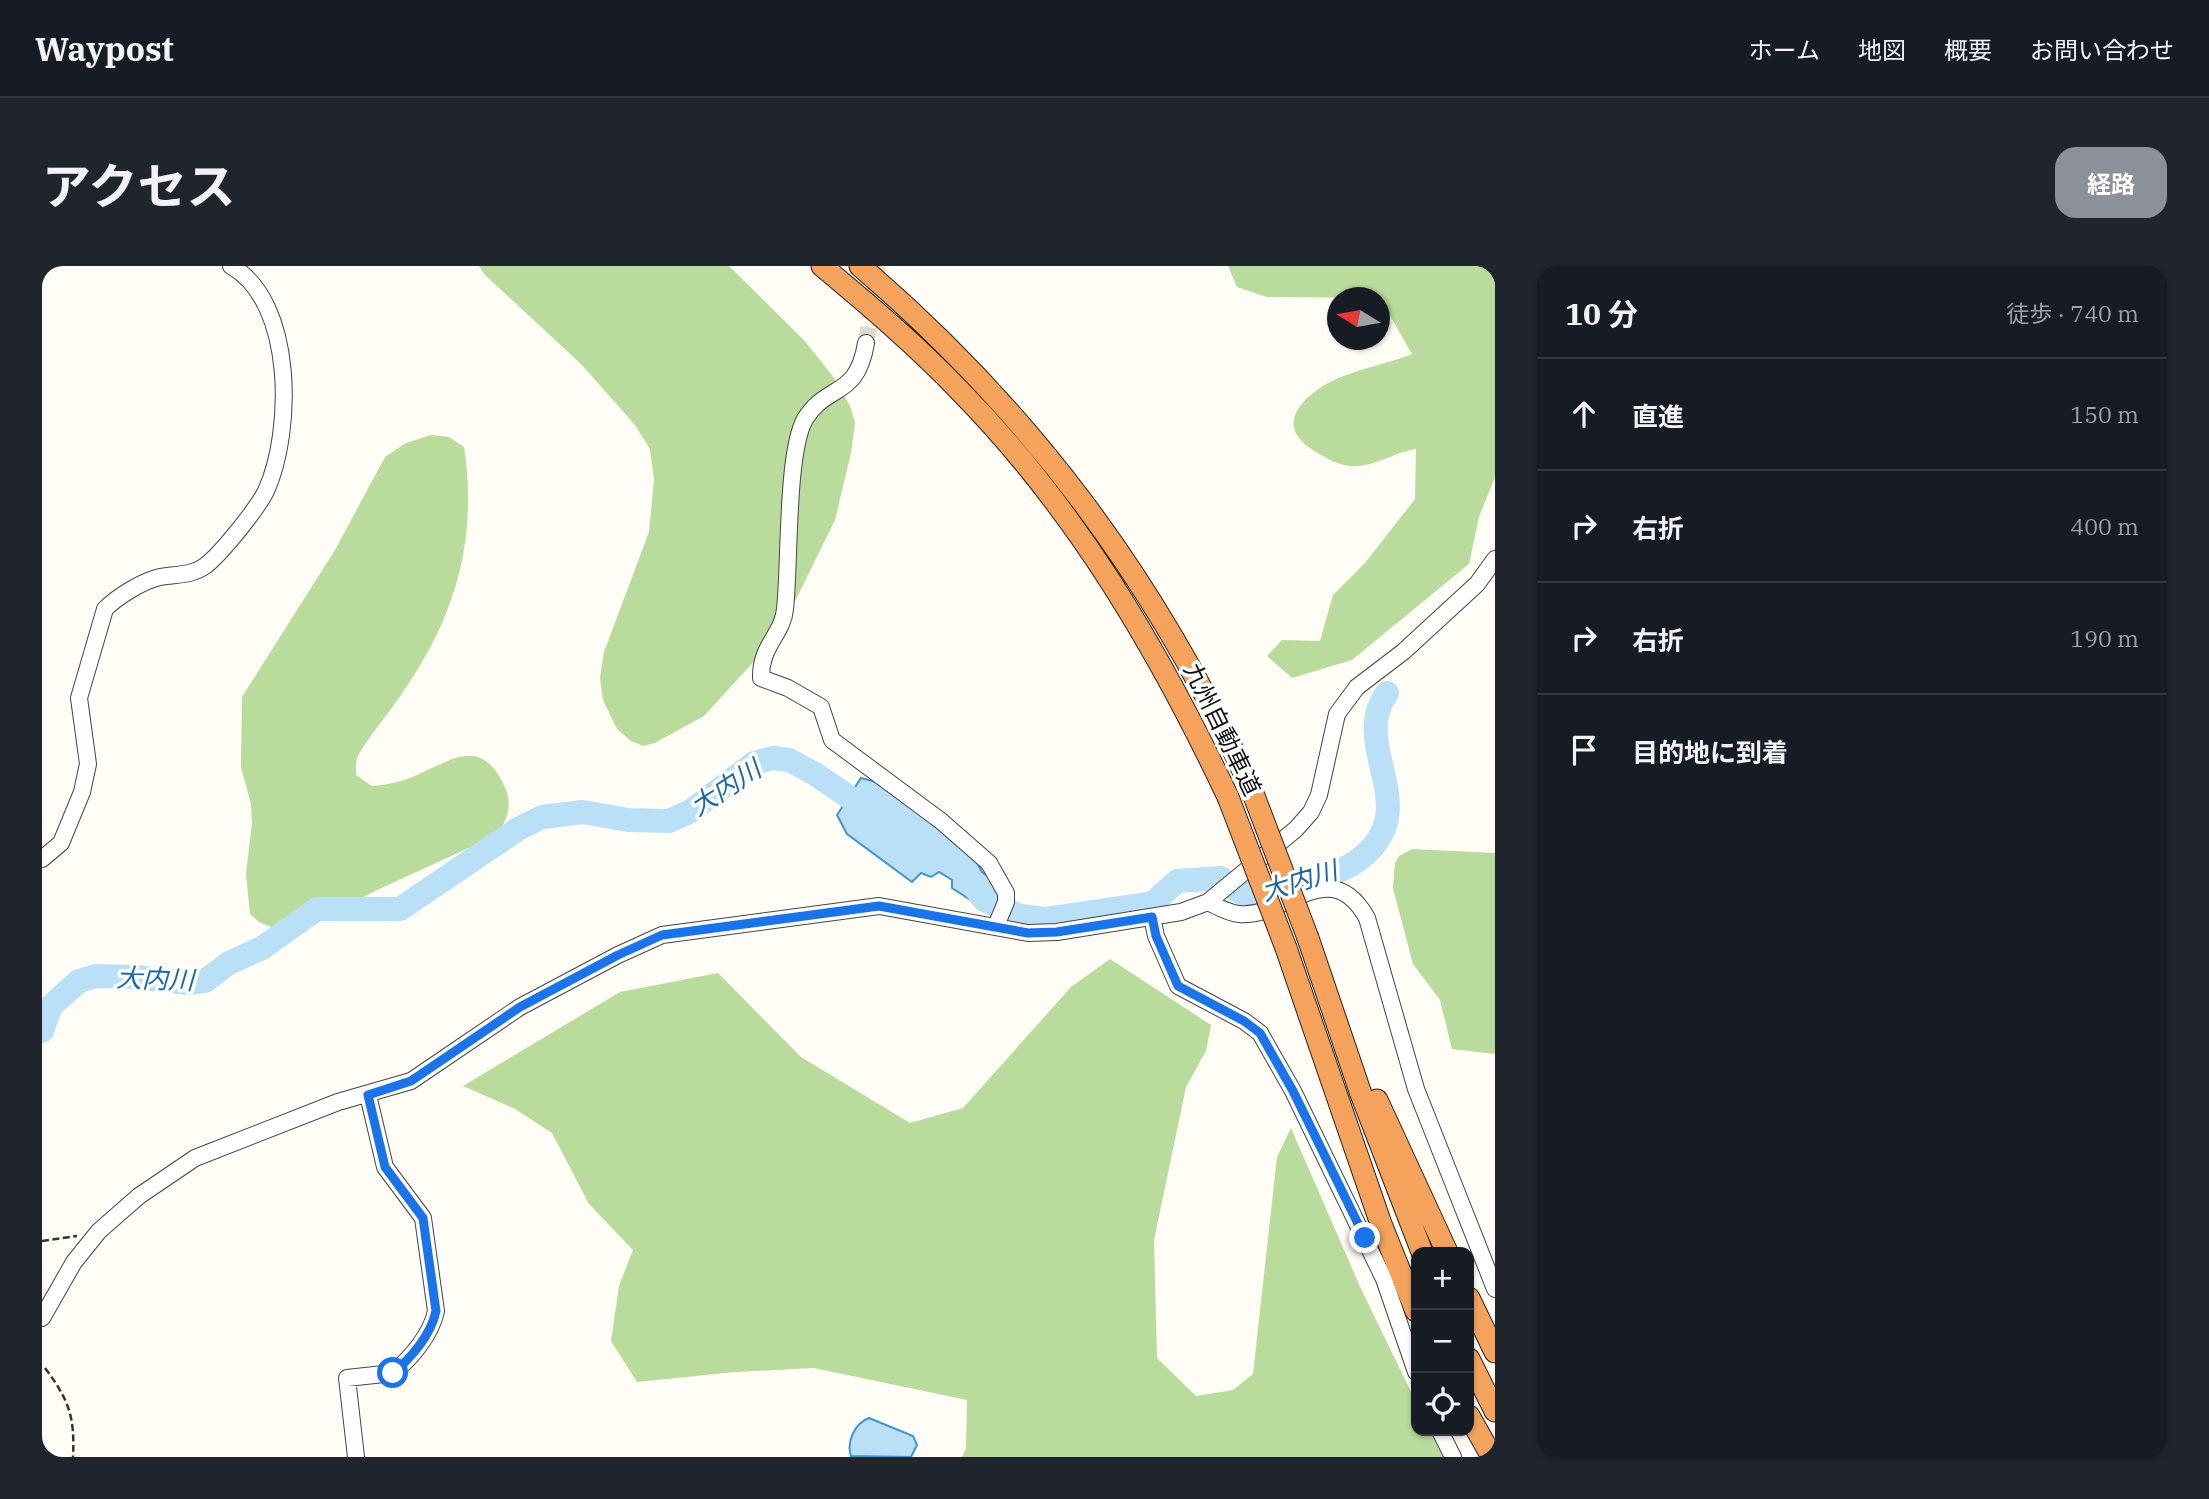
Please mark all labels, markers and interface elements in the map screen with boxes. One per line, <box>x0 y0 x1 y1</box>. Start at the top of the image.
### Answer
text: Waypost <box>35 27 174 70</box>
text: ホーム <box>1749 34 1820 66</box>
text: 地図 <box>1858 34 1906 66</box>
text: 概要 <box>1944 34 1992 66</box>
text: お問い合わせ <box>2030 34 2174 66</box>
button: 経路 <box>2055 147 2167 218</box>
text: アクセス <box>42 154 236 217</box>
north arrow <box>1327 287 1390 350</box>
text: 10 分 <box>1565 294 1638 333</box>
text: 徒歩 · 740 m <box>2006 298 2139 328</box>
icon: ahead <box>1565 395 1603 433</box>
text: 直進 <box>1632 399 1684 433</box>
text: 150 m <box>2070 399 2139 429</box>
icon: right <box>1565 507 1603 545</box>
text: 右折 <box>1632 511 1684 545</box>
text: 400 m <box>2070 511 2139 541</box>
icon: right <box>1565 619 1603 657</box>
text: 右折 <box>1632 623 1684 657</box>
text: 190 m <box>2070 623 2139 653</box>
street label: 九州自動車道 <box>1177 657 1269 801</box>
icon: arrive <box>1565 731 1603 769</box>
text: 目的地に到着 <box>1632 735 1788 769</box>
water label: 大内川 <box>683 750 769 823</box>
water label: 大内川 <box>1257 851 1344 908</box>
water label: 大内川 <box>115 960 198 996</box>
route end <box>1349 1222 1380 1253</box>
map controls <box>1411 1247 1474 1436</box>
button: + <box>1411 1247 1474 1310</box>
button: − <box>1411 1310 1474 1373</box>
route start <box>377 1357 408 1388</box>
button: locate <box>1411 1373 1474 1436</box>

